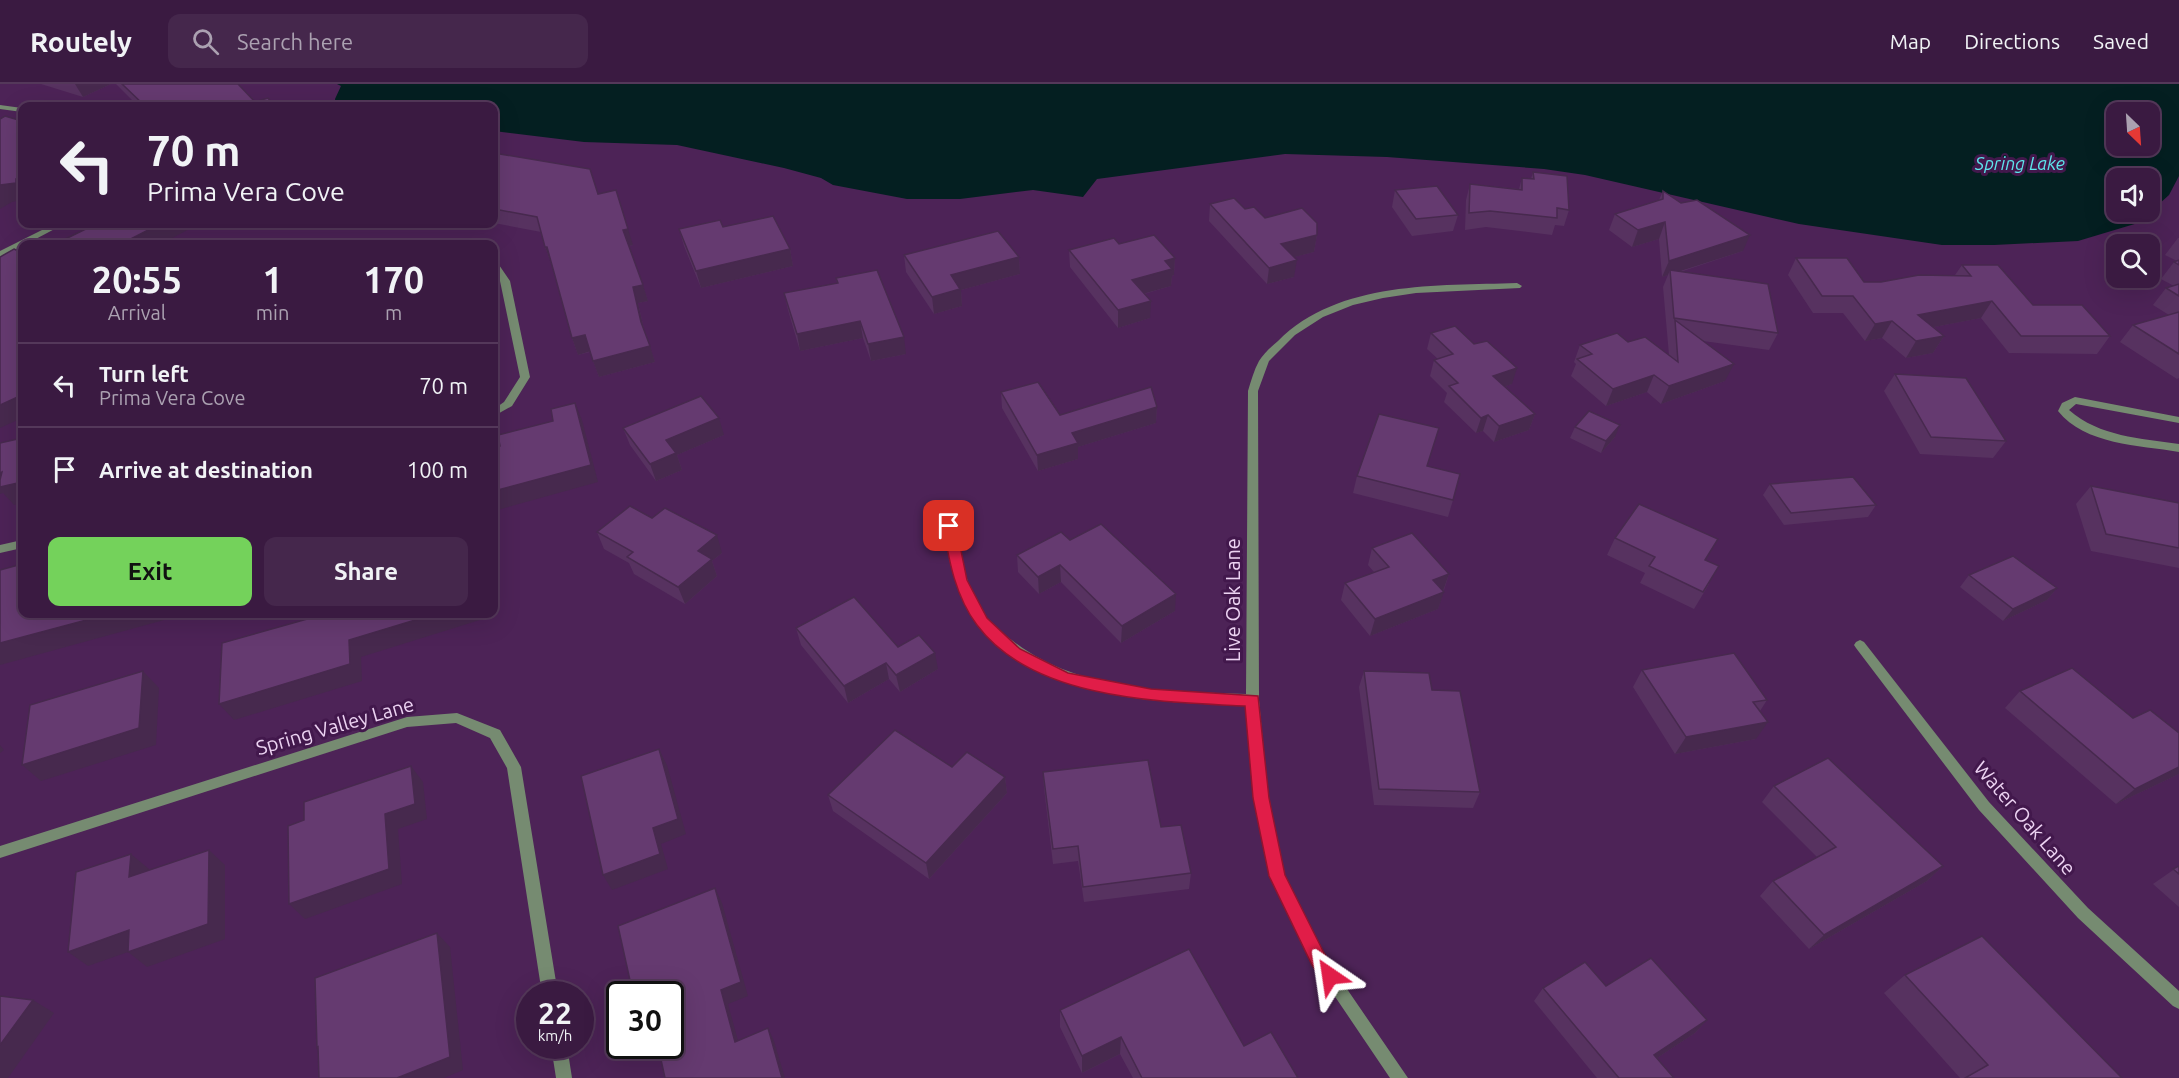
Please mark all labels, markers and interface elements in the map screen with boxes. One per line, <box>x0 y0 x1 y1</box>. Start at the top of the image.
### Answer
search box <box>168 14 588 68</box>
icon: search <box>189 25 222 58</box>
text: Routely <box>30 26 132 57</box>
text: Search here <box>237 29 353 54</box>
text: Map <box>1890 29 1931 53</box>
text: Directions <box>1964 29 2060 53</box>
text: Saved <box>2093 29 2149 53</box>
north arrow <box>2106 102 2160 156</box>
map controls <box>2106 102 2160 288</box>
icon: left <box>48 126 126 204</box>
text: 70 m <box>147 127 241 174</box>
water label: Spring Lake <box>1974 153 2065 173</box>
button: sound <box>2106 168 2160 222</box>
text: Prima Vera Cove <box>147 176 345 206</box>
button: search <box>2106 234 2160 288</box>
text: 20:55 <box>92 259 182 300</box>
text: 1 <box>262 259 283 300</box>
text: 170 <box>363 259 424 300</box>
text: Arrival <box>108 301 166 324</box>
text: min <box>256 301 289 324</box>
text: m <box>385 301 402 324</box>
text: Turn left <box>99 361 189 386</box>
icon: left <box>48 369 81 402</box>
text: 70 m <box>419 373 468 398</box>
text: Prima Vera Cove <box>99 386 246 409</box>
icon: arrive <box>48 453 81 486</box>
text: Arrive at destination <box>99 457 313 482</box>
text: 100 m <box>407 457 468 482</box>
pin <box>923 500 974 551</box>
icon: arrive <box>932 509 965 542</box>
button: Exit <box>48 537 252 606</box>
button: Share <box>264 537 468 606</box>
street label: Live Oak Lane <box>1221 538 1244 662</box>
street label: Spring Valley Lane <box>253 692 417 759</box>
street label: Water Oak Lane <box>1970 756 2081 879</box>
position arrow <box>1298 944 1362 1008</box>
speed limit sign: 30 <box>606 981 684 1059</box>
text: 22 <box>538 996 572 1030</box>
text: km/h <box>538 1027 572 1044</box>

